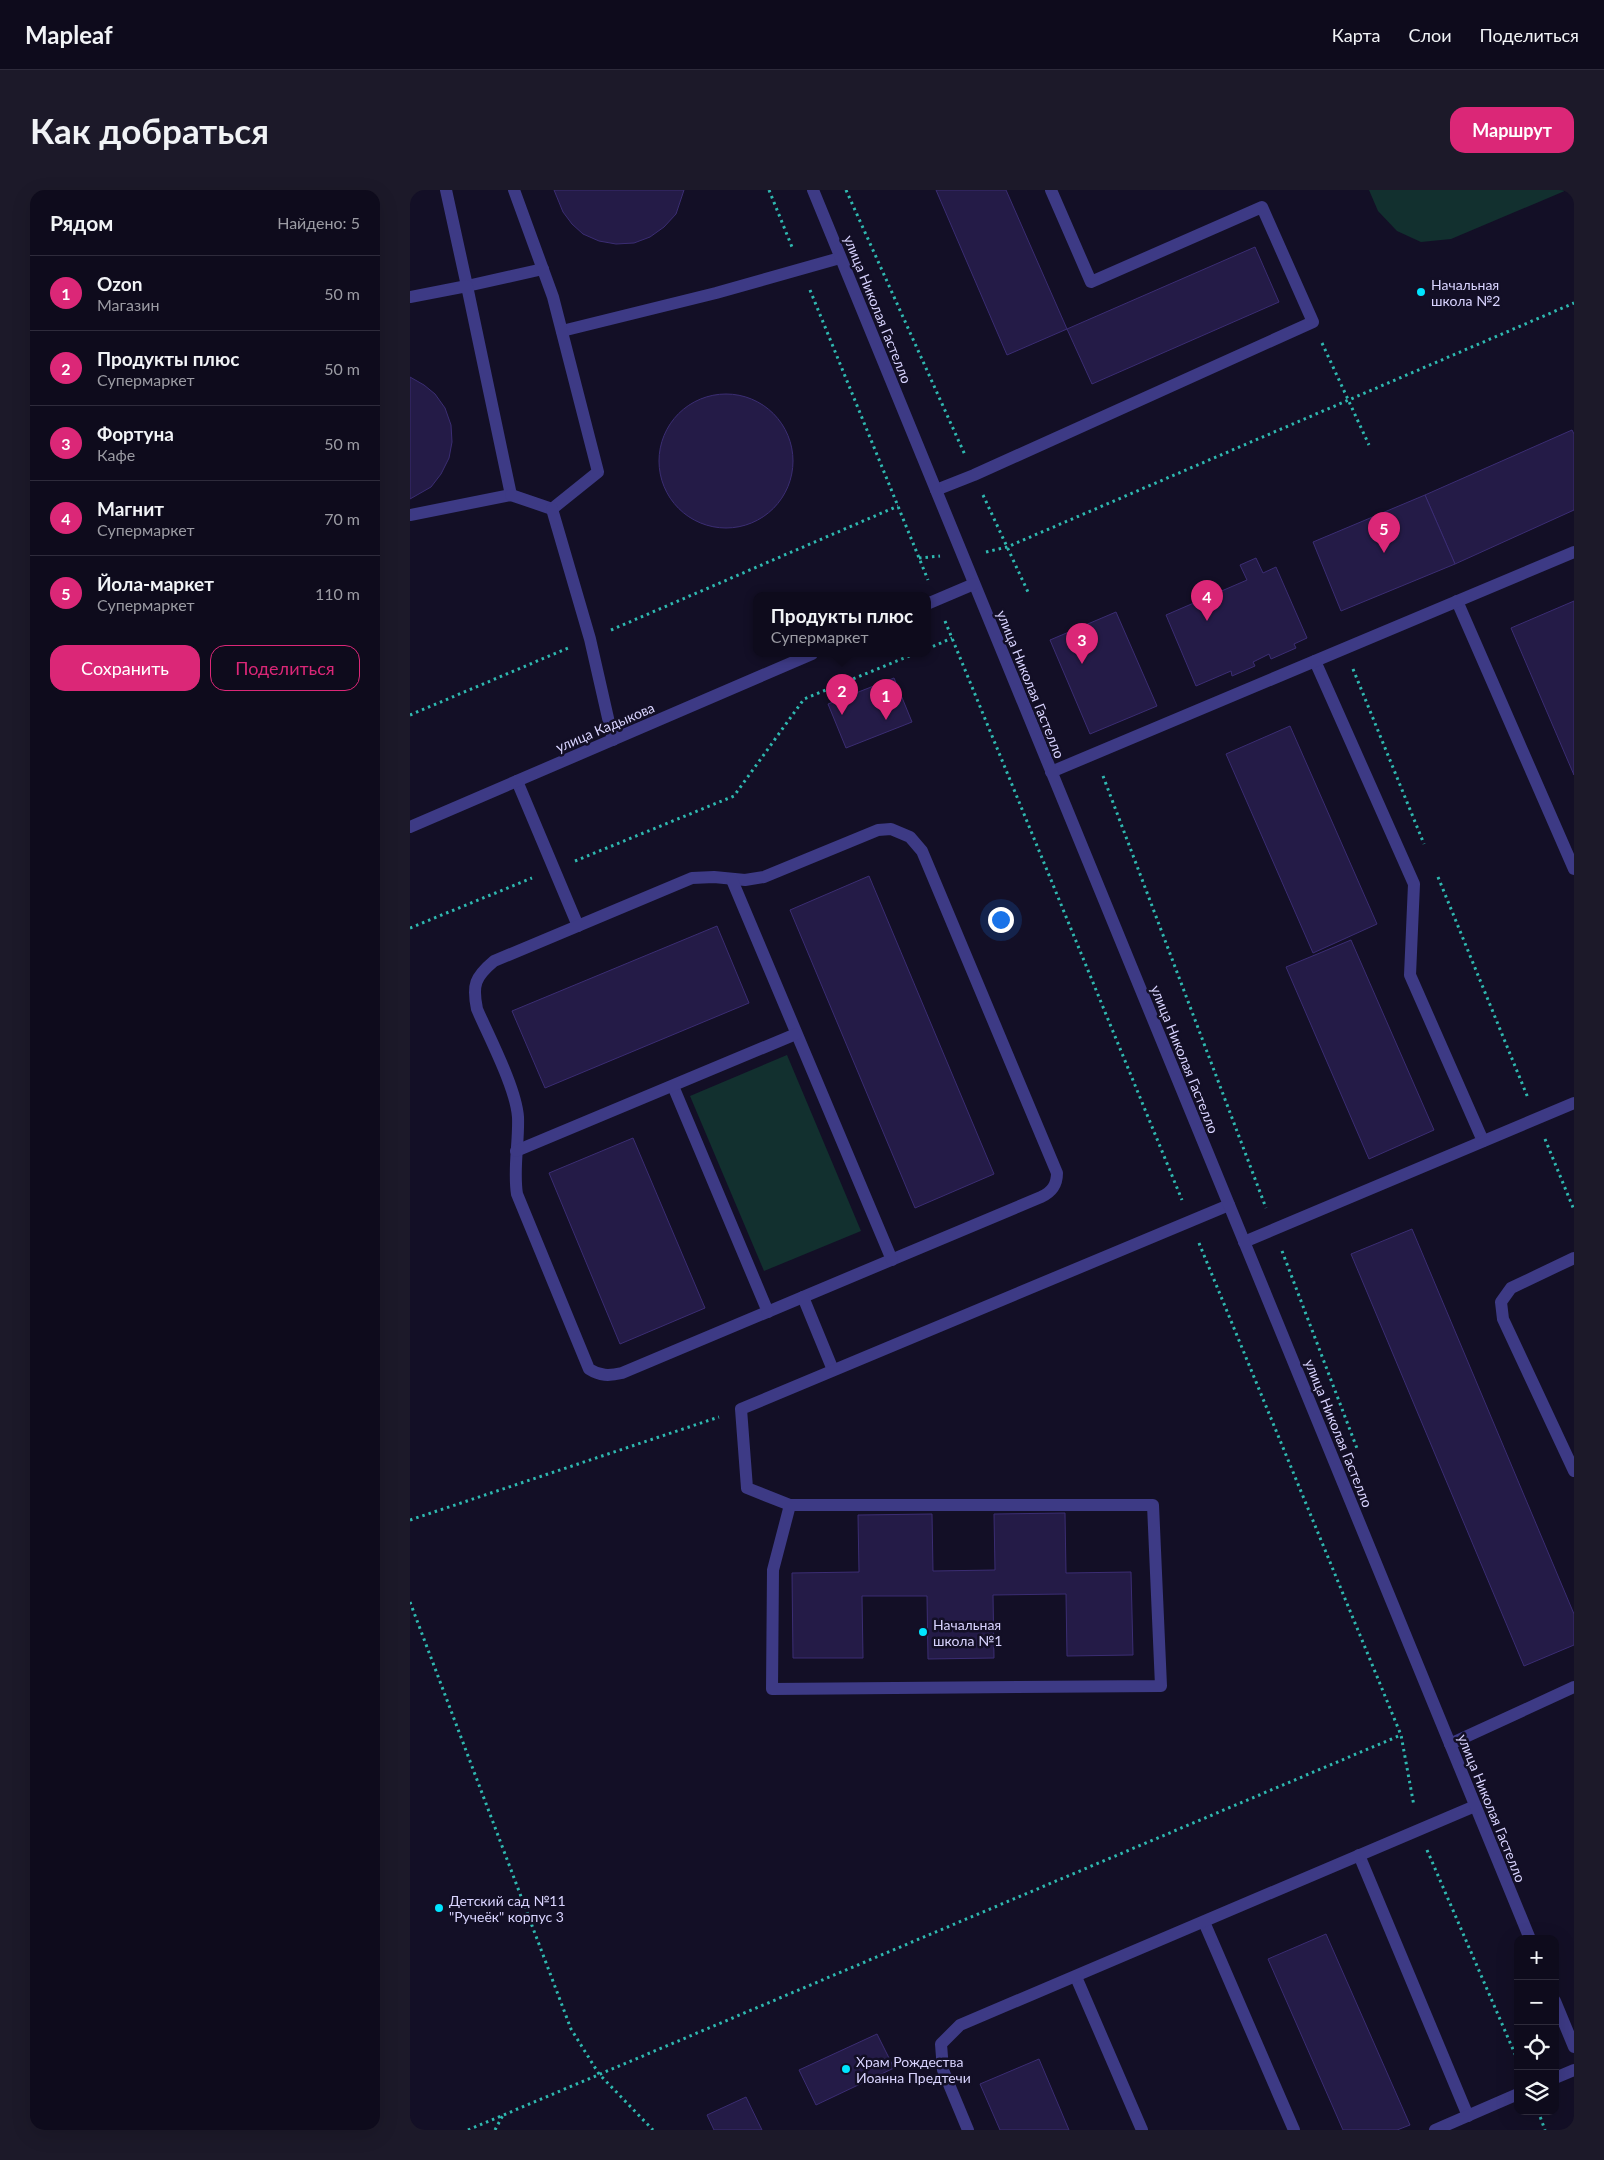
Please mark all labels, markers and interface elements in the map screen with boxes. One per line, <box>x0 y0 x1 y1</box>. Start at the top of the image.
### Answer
text: Mapleaf <box>25 20 113 49</box>
text: Карта <box>1332 24 1380 46</box>
text: Слои <box>1408 24 1452 46</box>
text: Поделиться <box>1480 24 1579 46</box>
button: Маршрут <box>1450 107 1574 153</box>
text: Как добраться <box>30 109 269 151</box>
text: Рядом <box>50 210 113 235</box>
text: Найдено: 5 <box>277 213 360 232</box>
street label: улица Николая Гастелло <box>840 232 916 386</box>
text: Ozon <box>97 272 142 295</box>
place label: Начальная школа №2 <box>1431 276 1500 309</box>
text: 1 <box>61 284 71 303</box>
text: 50 m <box>324 284 360 303</box>
marker: Начальная школа №2 <box>1415 286 1427 298</box>
text: Магазин <box>97 295 159 314</box>
text: Продукты плюс <box>97 347 239 370</box>
text: 2 <box>61 359 71 378</box>
text: 50 m <box>324 359 360 378</box>
text: Супермаркет <box>97 370 195 389</box>
text: Фортуна <box>97 422 174 445</box>
text: 3 <box>61 434 71 453</box>
text: 50 m <box>324 434 360 453</box>
text: Кафе <box>97 445 135 464</box>
text: Магнит <box>97 497 164 520</box>
text: 4 <box>61 509 71 528</box>
text: 70 m <box>324 509 360 528</box>
pin: 5 <box>1368 512 1400 553</box>
text: Супермаркет <box>97 520 195 539</box>
text: Йола-маркет <box>97 572 214 595</box>
pin: 4 <box>1191 580 1223 621</box>
text: 5 <box>61 584 71 603</box>
text: 110 m <box>315 584 360 603</box>
popup <box>753 592 931 657</box>
text: Супермаркет <box>97 595 195 614</box>
text: Продукты плюс <box>771 604 913 627</box>
street label: улица Николая Гастелло <box>993 607 1069 761</box>
pin: 3 <box>1066 623 1098 664</box>
text: Супермаркет <box>771 627 868 646</box>
button: Сохранить <box>50 645 200 691</box>
button: Поделиться <box>210 645 360 691</box>
pin: 2 <box>826 674 858 715</box>
pin: 1 <box>870 679 902 720</box>
street label: улица Кадыкова <box>553 699 657 755</box>
your location <box>988 907 1014 933</box>
street label: улица Николая Гастелло <box>1147 982 1223 1136</box>
street label: улица Николая Гастелло <box>1301 1356 1377 1510</box>
place label: Начальная школа №1 <box>933 1616 1002 1649</box>
marker: Начальная школа №1 <box>917 1626 929 1638</box>
street label: улица Николая Гастелло <box>1454 1731 1530 1885</box>
place label: Детский сад №11 "Ручеёк" корпус 3 <box>449 1892 566 1925</box>
marker: Детский сад №11 "Ручеёк" корпус 3 <box>433 1902 445 1914</box>
map controls <box>1514 1935 1559 2115</box>
button: + <box>1514 1935 1559 1980</box>
button: − <box>1514 1980 1559 2025</box>
button: locate <box>1514 2025 1559 2070</box>
place label: Храм Рождества Иоанна Предтечи <box>856 2053 971 2086</box>
marker: Храм Рождества Иоанна Предтечи <box>840 2063 852 2075</box>
button: layers <box>1514 2070 1559 2115</box>

